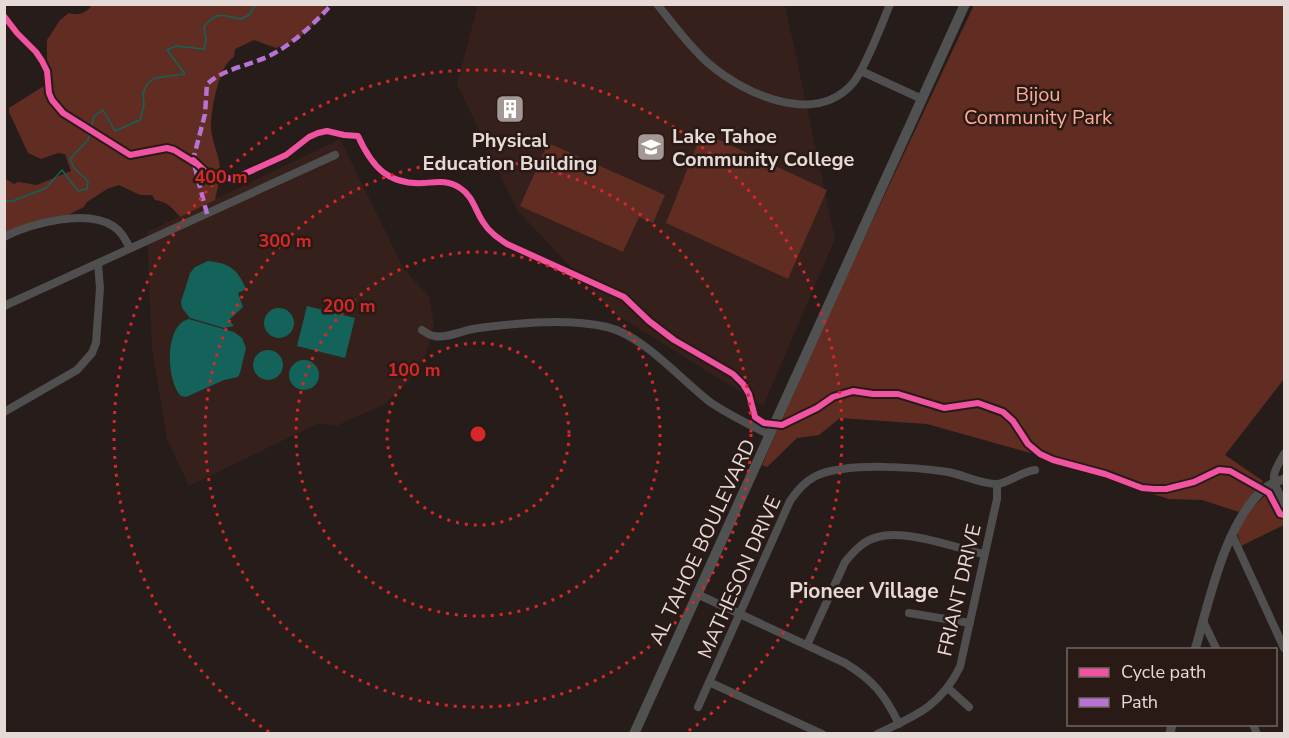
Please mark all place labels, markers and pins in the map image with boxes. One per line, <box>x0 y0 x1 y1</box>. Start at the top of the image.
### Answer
building icon: Physical Education Building <box>494 93 526 125</box>
place label: Lake Tahoe Community College <box>672 123 855 173</box>
place label: Physical Education Building <box>423 127 597 177</box>
school or university icon: Lake Tahoe Community College <box>635 131 667 163</box>
centre of rings <box>468 424 488 444</box>

